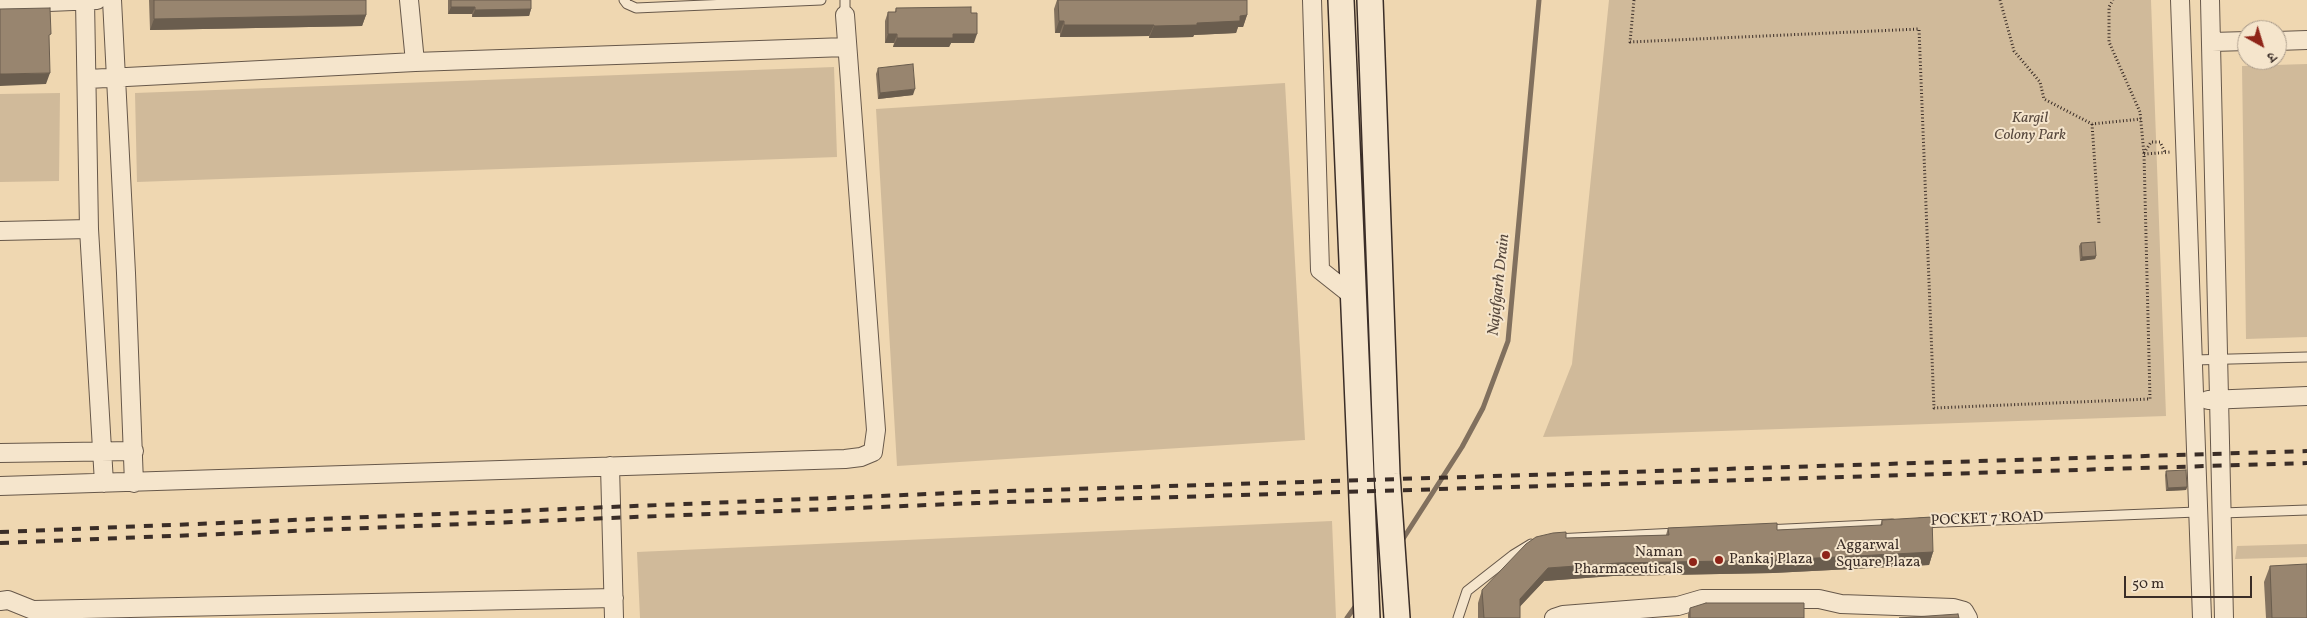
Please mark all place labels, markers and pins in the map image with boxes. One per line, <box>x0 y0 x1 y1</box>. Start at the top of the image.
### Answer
place label: Aggarwal Square Plaza <box>1836 537 1920 572</box>
place label: Naman Pharmaceuticals <box>1574 544 1683 579</box>
marker: Aggarwal Square Plaza <box>1820 549 1832 561</box>
place label: Pankaj Plaza <box>1729 551 1813 569</box>
marker: Pankaj Plaza <box>1713 554 1725 566</box>
marker: Naman Pharmaceuticals <box>1687 556 1699 568</box>

